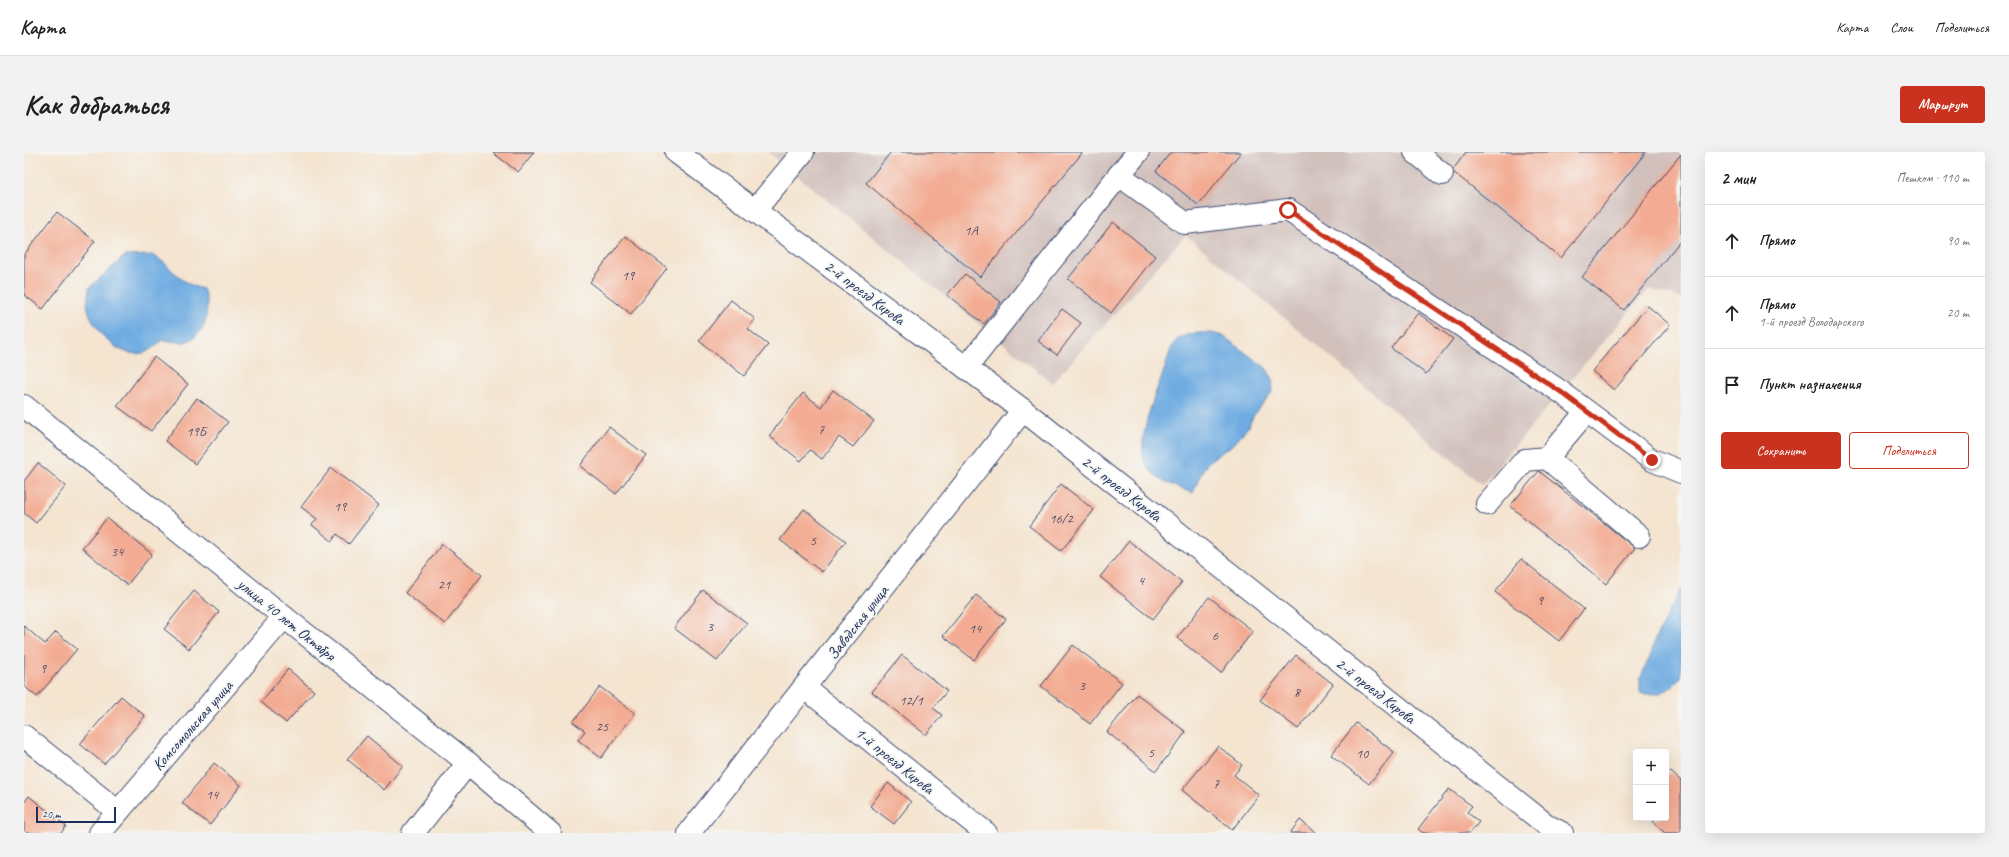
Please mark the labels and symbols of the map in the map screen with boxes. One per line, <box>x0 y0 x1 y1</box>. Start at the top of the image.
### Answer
route start <box>1279 201 1297 219</box>
house number: 1А <box>964 222 979 239</box>
street label: 2-й проезд Кирова <box>820 256 910 331</box>
house number: 19 <box>622 267 636 284</box>
house number: 7 <box>818 421 825 438</box>
house number: 19Б <box>186 423 209 440</box>
street label: 2-й проезд Кирова <box>1077 451 1167 527</box>
route end <box>1643 451 1661 469</box>
house number: 19 <box>334 498 348 515</box>
house number: 16/2 <box>1049 510 1074 527</box>
house number: 5 <box>810 532 817 549</box>
house number: 34 <box>111 543 125 560</box>
house number: 4 <box>1138 572 1146 589</box>
street label: улица 40 лет Октября <box>233 574 341 666</box>
house number: 21 <box>438 576 451 593</box>
street label: Заводская улица <box>823 581 894 664</box>
house number: 9 <box>1537 592 1545 609</box>
house number: 3 <box>707 618 715 635</box>
house number: 14 <box>969 620 983 637</box>
house number: 6 <box>1212 627 1219 644</box>
street label: 2-й проезд Кирова <box>1331 653 1421 729</box>
house number: 9 <box>40 660 48 677</box>
street label: Комсомольская улица <box>148 675 238 775</box>
house number: 3 <box>1079 677 1087 694</box>
house number: 8 <box>1294 684 1302 701</box>
house number: 12/1 <box>899 692 923 709</box>
house number: 25 <box>596 718 609 735</box>
street label: 1-й проезд Кирова <box>851 723 939 800</box>
house number: 5 <box>1148 744 1155 761</box>
house number: 10 <box>1356 745 1370 762</box>
house number: 7 <box>1213 775 1220 792</box>
house number: 14 <box>206 786 220 803</box>
scale bar <box>36 805 116 824</box>

